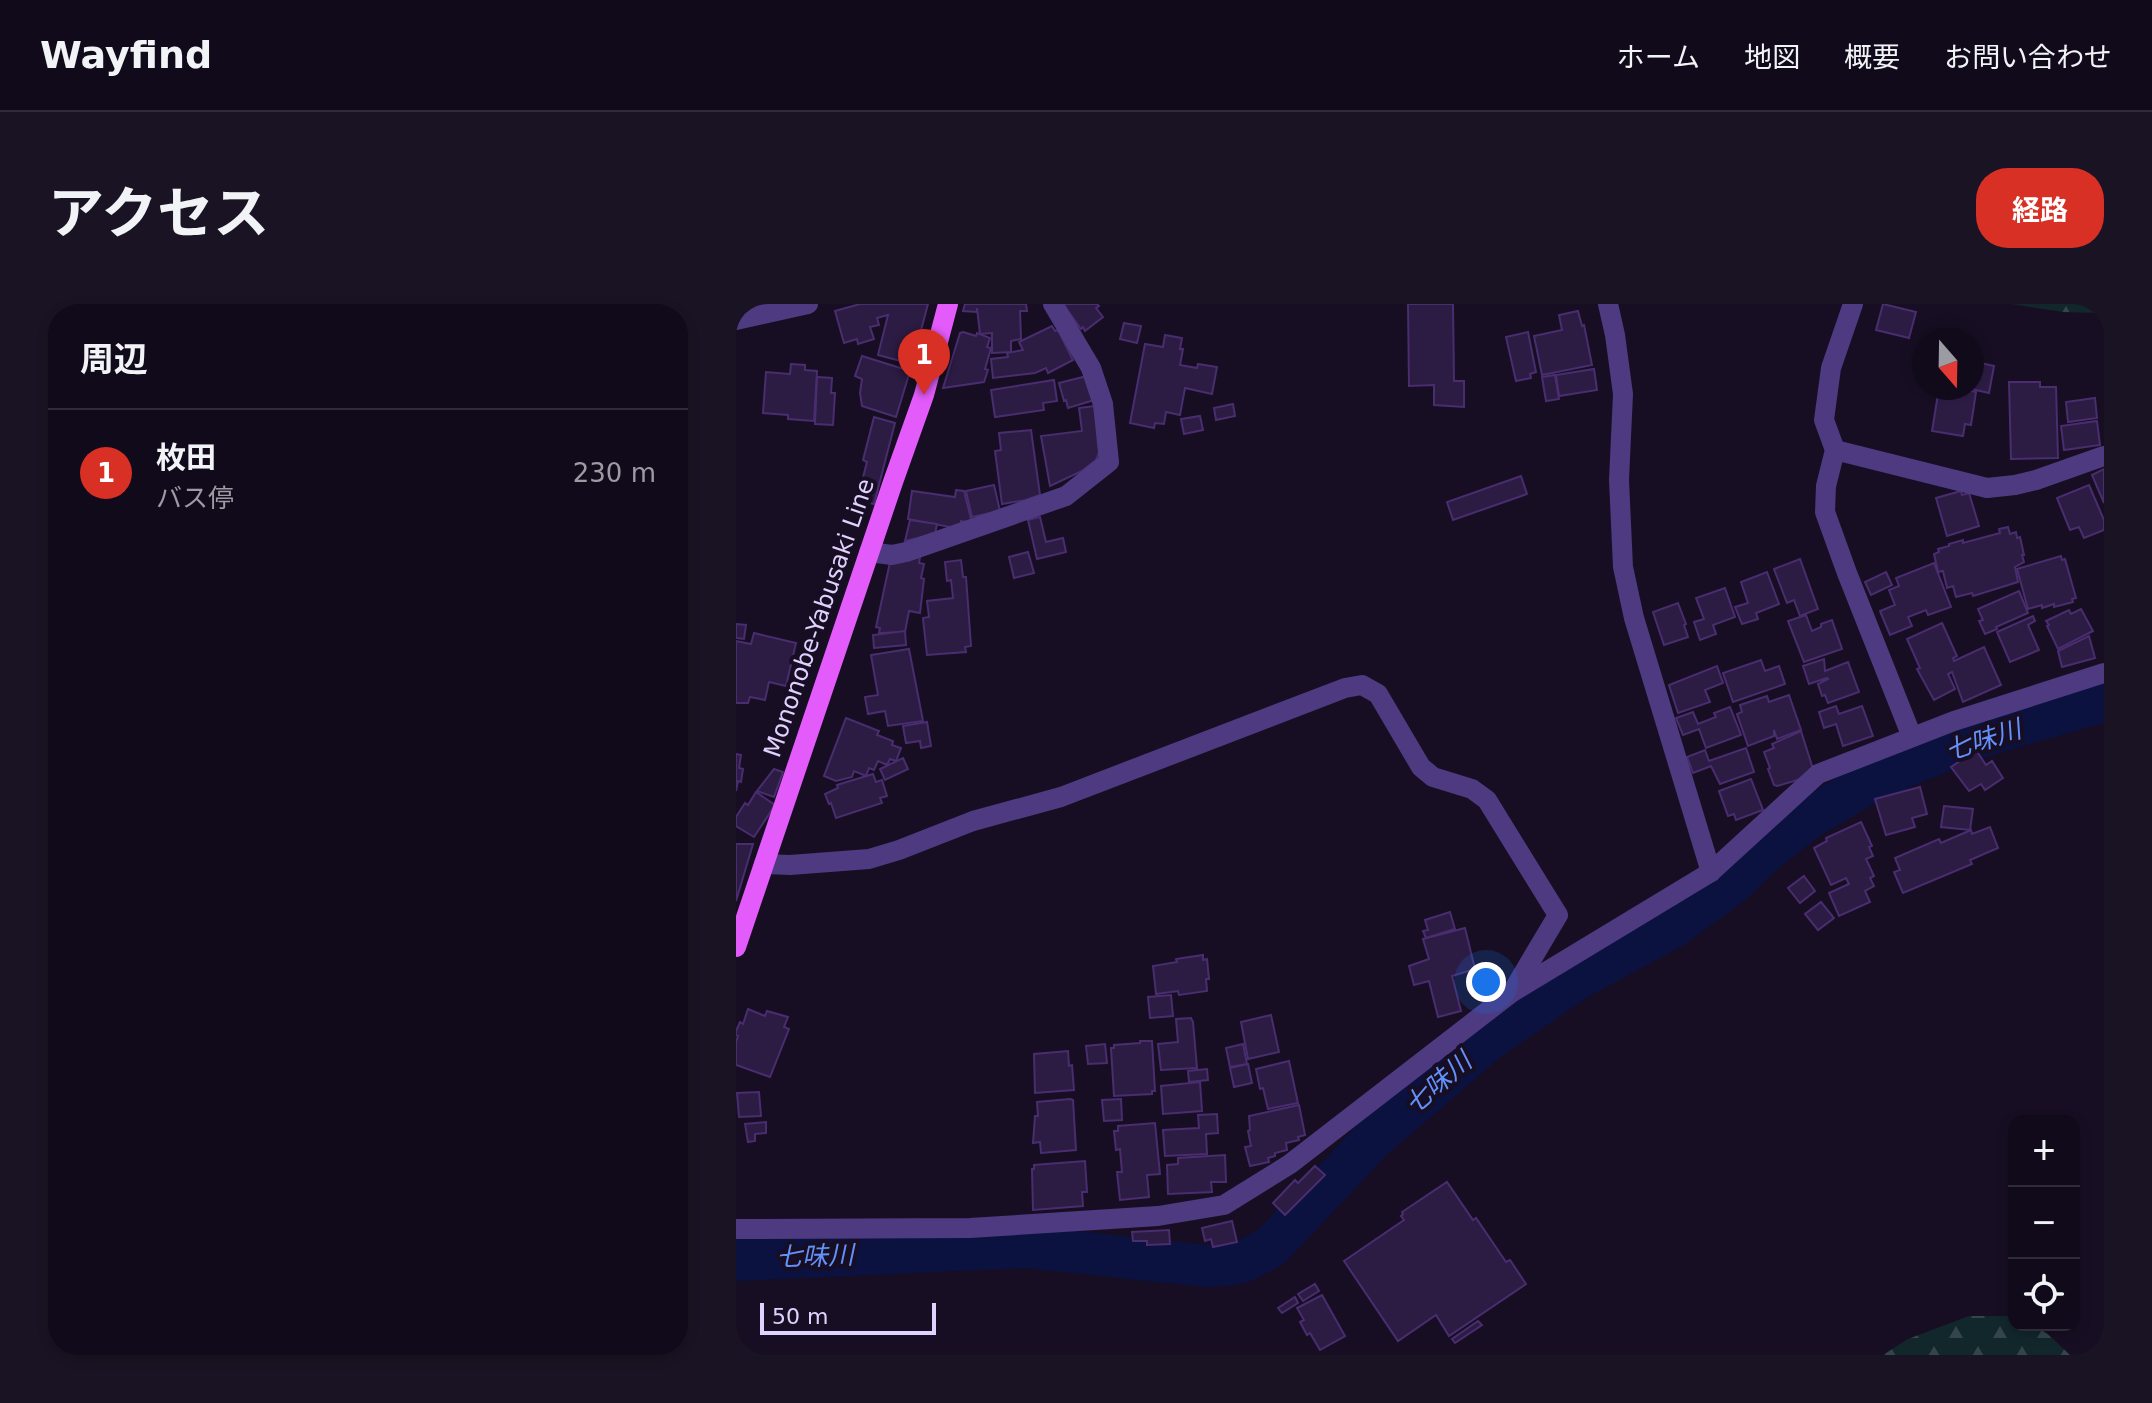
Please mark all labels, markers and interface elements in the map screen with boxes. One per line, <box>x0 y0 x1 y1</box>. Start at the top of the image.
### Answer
text: Wayfind <box>40 33 212 77</box>
text: ホーム <box>1617 41 1700 74</box>
text: 地図 <box>1744 41 1800 74</box>
text: 概要 <box>1844 41 1900 74</box>
text: お問い合わせ <box>1944 41 2112 74</box>
button: 経路 <box>1976 168 2104 248</box>
text: アクセス <box>48 181 269 246</box>
north arrow <box>1912 328 1984 400</box>
pin: 1 <box>898 329 950 395</box>
text: 周辺 <box>80 339 148 379</box>
text: 枚田 <box>156 440 216 475</box>
text: 1 <box>97 458 115 488</box>
text: 230 m <box>573 458 656 488</box>
street label: Mononobe-Yabusaki Line <box>758 475 880 761</box>
text: バス停 <box>156 483 234 513</box>
water label: 七味川 <box>1941 713 2028 766</box>
your location <box>1466 962 1506 1002</box>
water label: 七味川 <box>1399 1044 1480 1120</box>
map controls <box>2008 1115 2080 1331</box>
button: + <box>2008 1115 2080 1187</box>
button: − <box>2008 1187 2080 1259</box>
water label: 七味川 <box>775 1240 857 1272</box>
button: locate <box>2008 1259 2080 1331</box>
scale bar <box>760 1299 936 1335</box>
text: 50 m <box>772 1304 828 1329</box>

